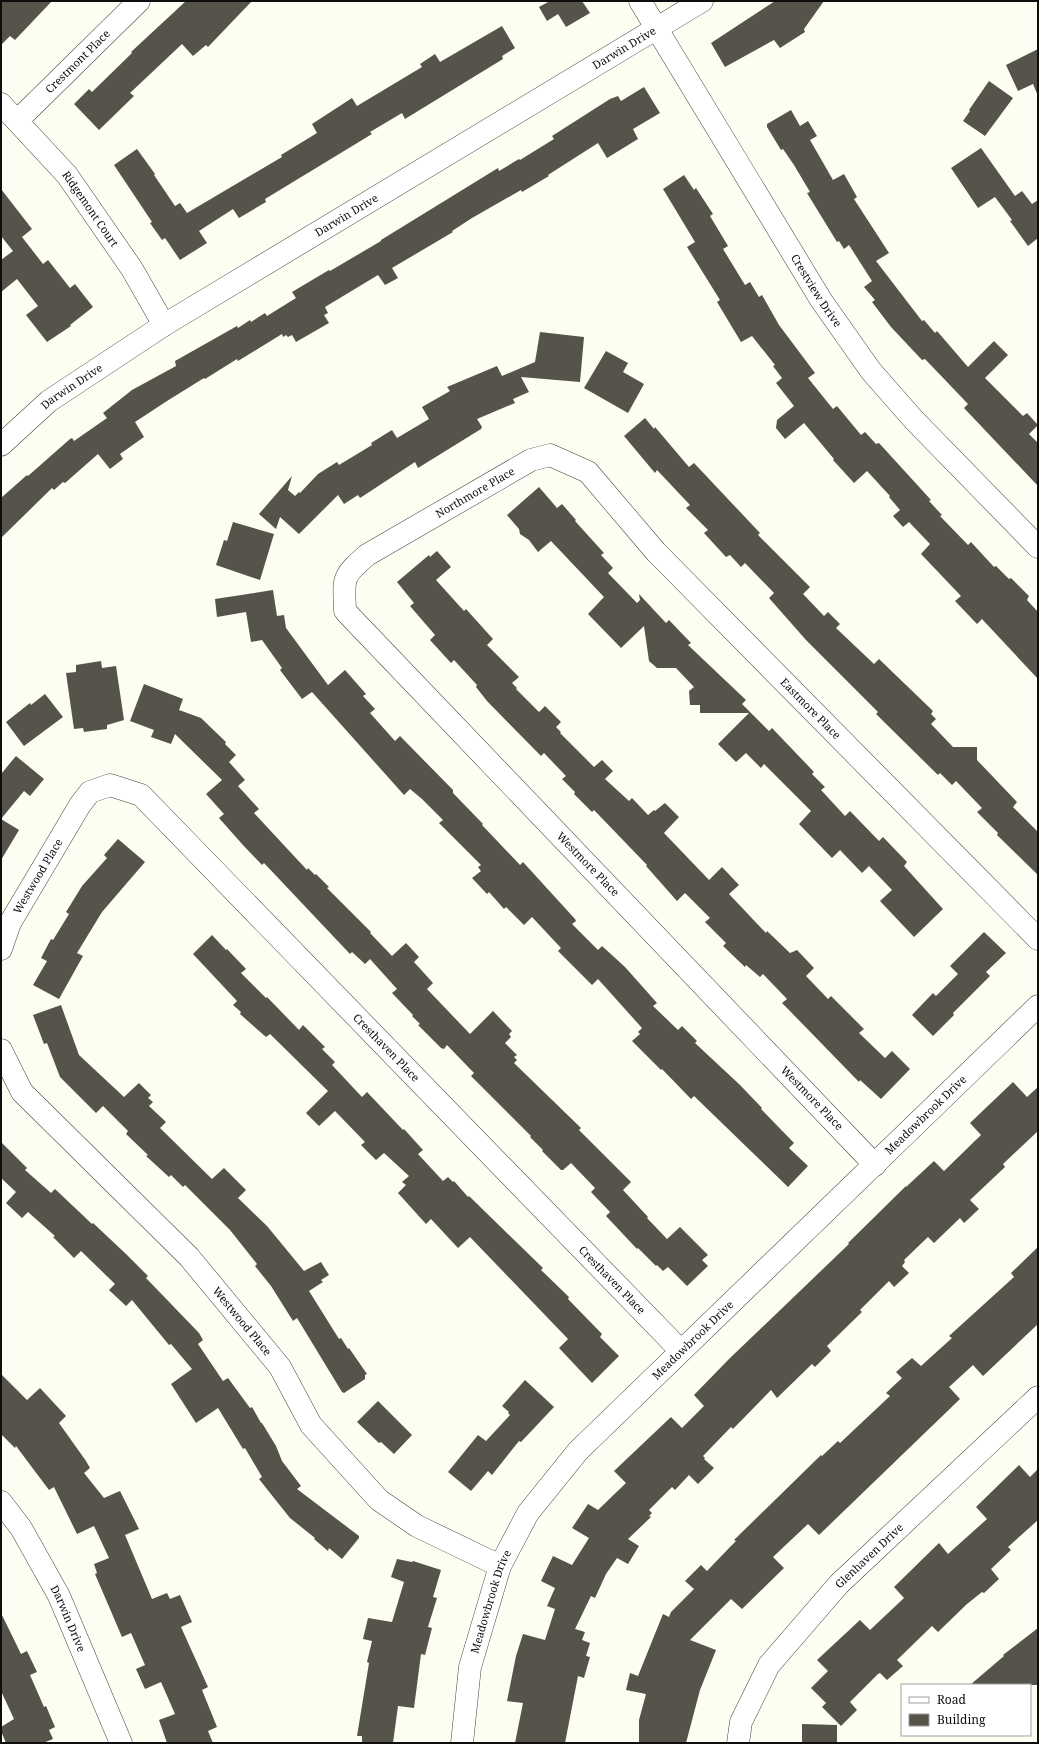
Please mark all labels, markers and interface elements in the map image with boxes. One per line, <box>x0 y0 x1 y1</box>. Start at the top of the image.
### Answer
street label: Darwin Drive <box>589 23 658 72</box>
street label: Crestmont Place <box>42 26 113 96</box>
street label: Ridgemont Court <box>59 168 122 250</box>
street label: Darwin Drive <box>312 190 381 240</box>
street label: Crestview Drive <box>788 251 846 330</box>
street label: Darwin Drive <box>37 360 105 412</box>
street label: Northmore Place <box>432 463 517 521</box>
street label: Eastmore Place <box>777 674 845 742</box>
street label: Westmore Place <box>554 828 623 899</box>
street label: Westwood Place <box>9 835 66 916</box>
street label: Cresthaven Place <box>350 1010 423 1085</box>
street label: Westmore Place <box>778 1062 847 1133</box>
street label: Meadowbrook Drive <box>881 1071 969 1157</box>
street label: Cresthaven Place <box>576 1242 649 1317</box>
street label: Westwood Place <box>210 1283 275 1358</box>
street label: Meadowbrook Drive <box>648 1297 736 1383</box>
street label: Glenhaven Drive <box>831 1519 906 1591</box>
street label: Meadowbrook Drive <box>466 1547 514 1655</box>
street label: Darwin Drive <box>47 1582 90 1654</box>
legend <box>901 1684 1031 1736</box>
text: Road <box>937 1691 967 1708</box>
text: Building <box>937 1711 986 1728</box>

